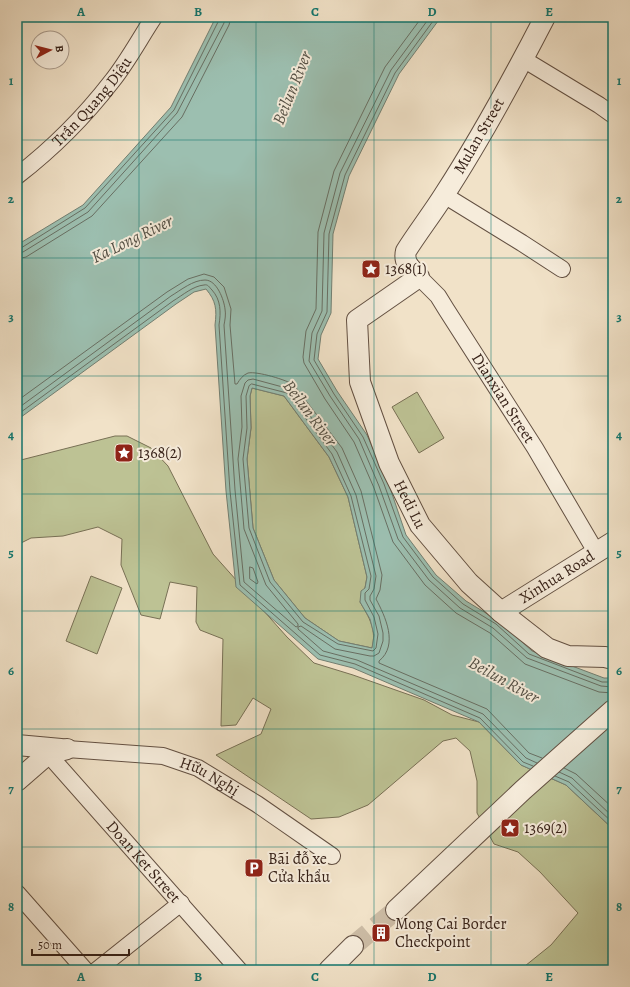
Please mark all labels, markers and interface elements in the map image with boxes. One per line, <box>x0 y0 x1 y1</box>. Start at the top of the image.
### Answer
text: A <box>76 3 86 20</box>
text: B <box>194 3 202 20</box>
text: C <box>311 3 319 20</box>
text: D <box>427 3 437 20</box>
text: E <box>545 3 553 20</box>
north arrow <box>30 30 70 70</box>
text: B <box>52 45 67 53</box>
water label: Beilun River <box>267 47 318 128</box>
street label: Trần Quang Diệu <box>47 52 137 152</box>
text: 1 <box>9 72 14 89</box>
text: 1 <box>617 72 622 89</box>
street label: Mulan Street <box>448 94 510 178</box>
text: 2 <box>8 190 15 207</box>
text: 2 <box>616 190 623 207</box>
water label: Ka Long River <box>88 209 177 269</box>
place icon: 1368(1) <box>360 258 382 280</box>
place label: 1368(1) <box>385 258 427 280</box>
text: 3 <box>8 308 14 325</box>
text: 3 <box>616 308 622 325</box>
street label: Dianxian Street <box>466 349 540 447</box>
water label: Beilun River <box>278 375 343 452</box>
text: 4 <box>8 426 14 443</box>
text: 4 <box>616 426 622 443</box>
place icon: 1368(2) <box>113 442 135 464</box>
place label: 1368(2) <box>138 442 182 464</box>
street label: Hedi Lu <box>388 476 431 533</box>
text: 5 <box>8 544 14 561</box>
text: 5 <box>616 544 622 561</box>
street label: Xinhua Road <box>515 545 599 609</box>
water label: Beilun River <box>465 651 544 709</box>
text: 6 <box>8 662 14 679</box>
text: 6 <box>616 662 622 679</box>
street label: Hữu Nghị <box>177 752 243 801</box>
text: 7 <box>8 780 14 797</box>
text: 7 <box>616 780 622 797</box>
street label: Doan Ket Street <box>101 816 186 908</box>
place icon: 1369(2) <box>499 817 521 839</box>
place label: 1369(2) <box>524 817 567 839</box>
place label: Bãi đỗ xe Cửa khẩu <box>268 848 330 888</box>
parking icon: Bãi đỗ xe Cửa khẩu <box>243 857 265 879</box>
text: 8 <box>8 898 14 915</box>
text: 8 <box>616 898 622 915</box>
place label: Mong Cai Border Checkpoint <box>395 913 507 953</box>
building icon: Mong Cai Border Checkpoint <box>370 922 392 944</box>
scale bar <box>32 931 129 957</box>
text: 50 m <box>38 937 62 953</box>
text: A <box>76 968 86 985</box>
text: B <box>194 968 202 985</box>
text: C <box>311 968 319 985</box>
text: D <box>427 968 437 985</box>
text: E <box>545 968 553 985</box>

